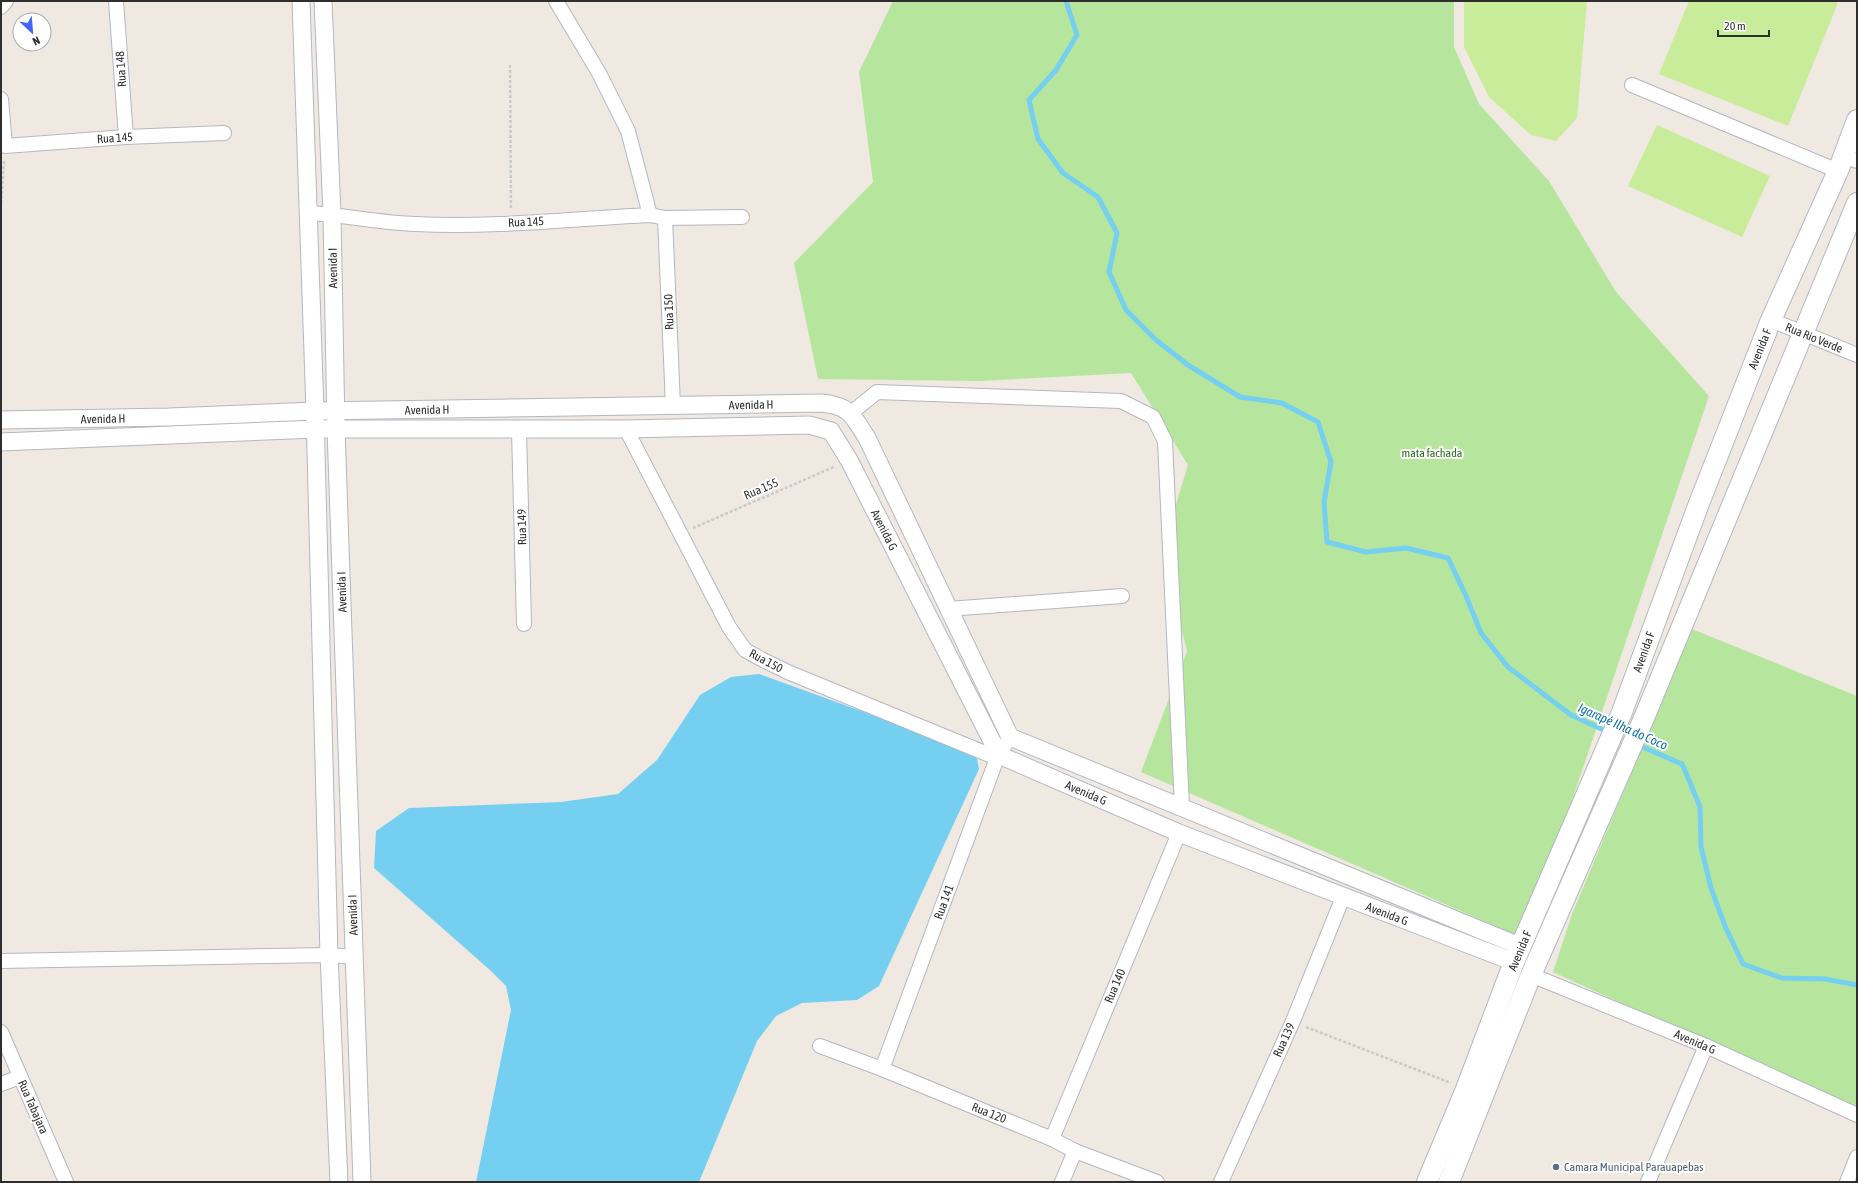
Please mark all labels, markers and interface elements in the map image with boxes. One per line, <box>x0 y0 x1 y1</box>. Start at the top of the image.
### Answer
north arrow <box>12 12 52 52</box>
scale bar <box>1718 12 1769 38</box>
text: 20 m <box>1724 19 1746 33</box>
text: N <box>31 34 42 48</box>
street label: Rua 148 <box>113 50 129 87</box>
street label: Rua 145 <box>97 130 133 146</box>
street label: Rua 145 <box>508 214 544 230</box>
street label: Avenida I <box>326 248 340 288</box>
street label: Rua 150 <box>661 293 677 330</box>
street label: Rua Rio Verde <box>1783 320 1845 356</box>
street label: Avenida F <box>1746 327 1775 371</box>
street label: Avenida H <box>729 398 773 412</box>
street label: Avenida H <box>405 403 449 417</box>
street label: Avenida H <box>81 412 125 426</box>
park label: mata fachada <box>1402 446 1462 460</box>
street label: Rua 155 <box>742 476 780 502</box>
street label: Avenida G <box>868 507 900 553</box>
street label: Rua 149 <box>515 509 529 545</box>
street label: Avenida I <box>334 571 350 613</box>
street label: Avenida F <box>1630 629 1658 674</box>
street label: Rua 150 <box>747 646 785 676</box>
water label: Igarapé Ilha do Coco <box>1576 700 1670 753</box>
street label: Avenida G <box>1063 778 1109 808</box>
street label: Rua 141 <box>931 882 957 921</box>
street label: Avenida I <box>345 894 361 936</box>
street label: Avenida G <box>1364 900 1410 928</box>
street label: Avenida F <box>1505 929 1535 973</box>
street label: Rua 140 <box>1102 966 1129 1005</box>
street label: Rua 139 <box>1270 1020 1298 1059</box>
street label: Avenida G <box>1672 1027 1718 1057</box>
street label: Rua Tabajara <box>15 1078 51 1136</box>
street label: Rua 120 <box>970 1100 1009 1126</box>
place label: Camara Municipal Parauapebas <box>1564 1160 1704 1174</box>
marker: Camara Municipal Parauapebas <box>1551 1162 1561 1172</box>

